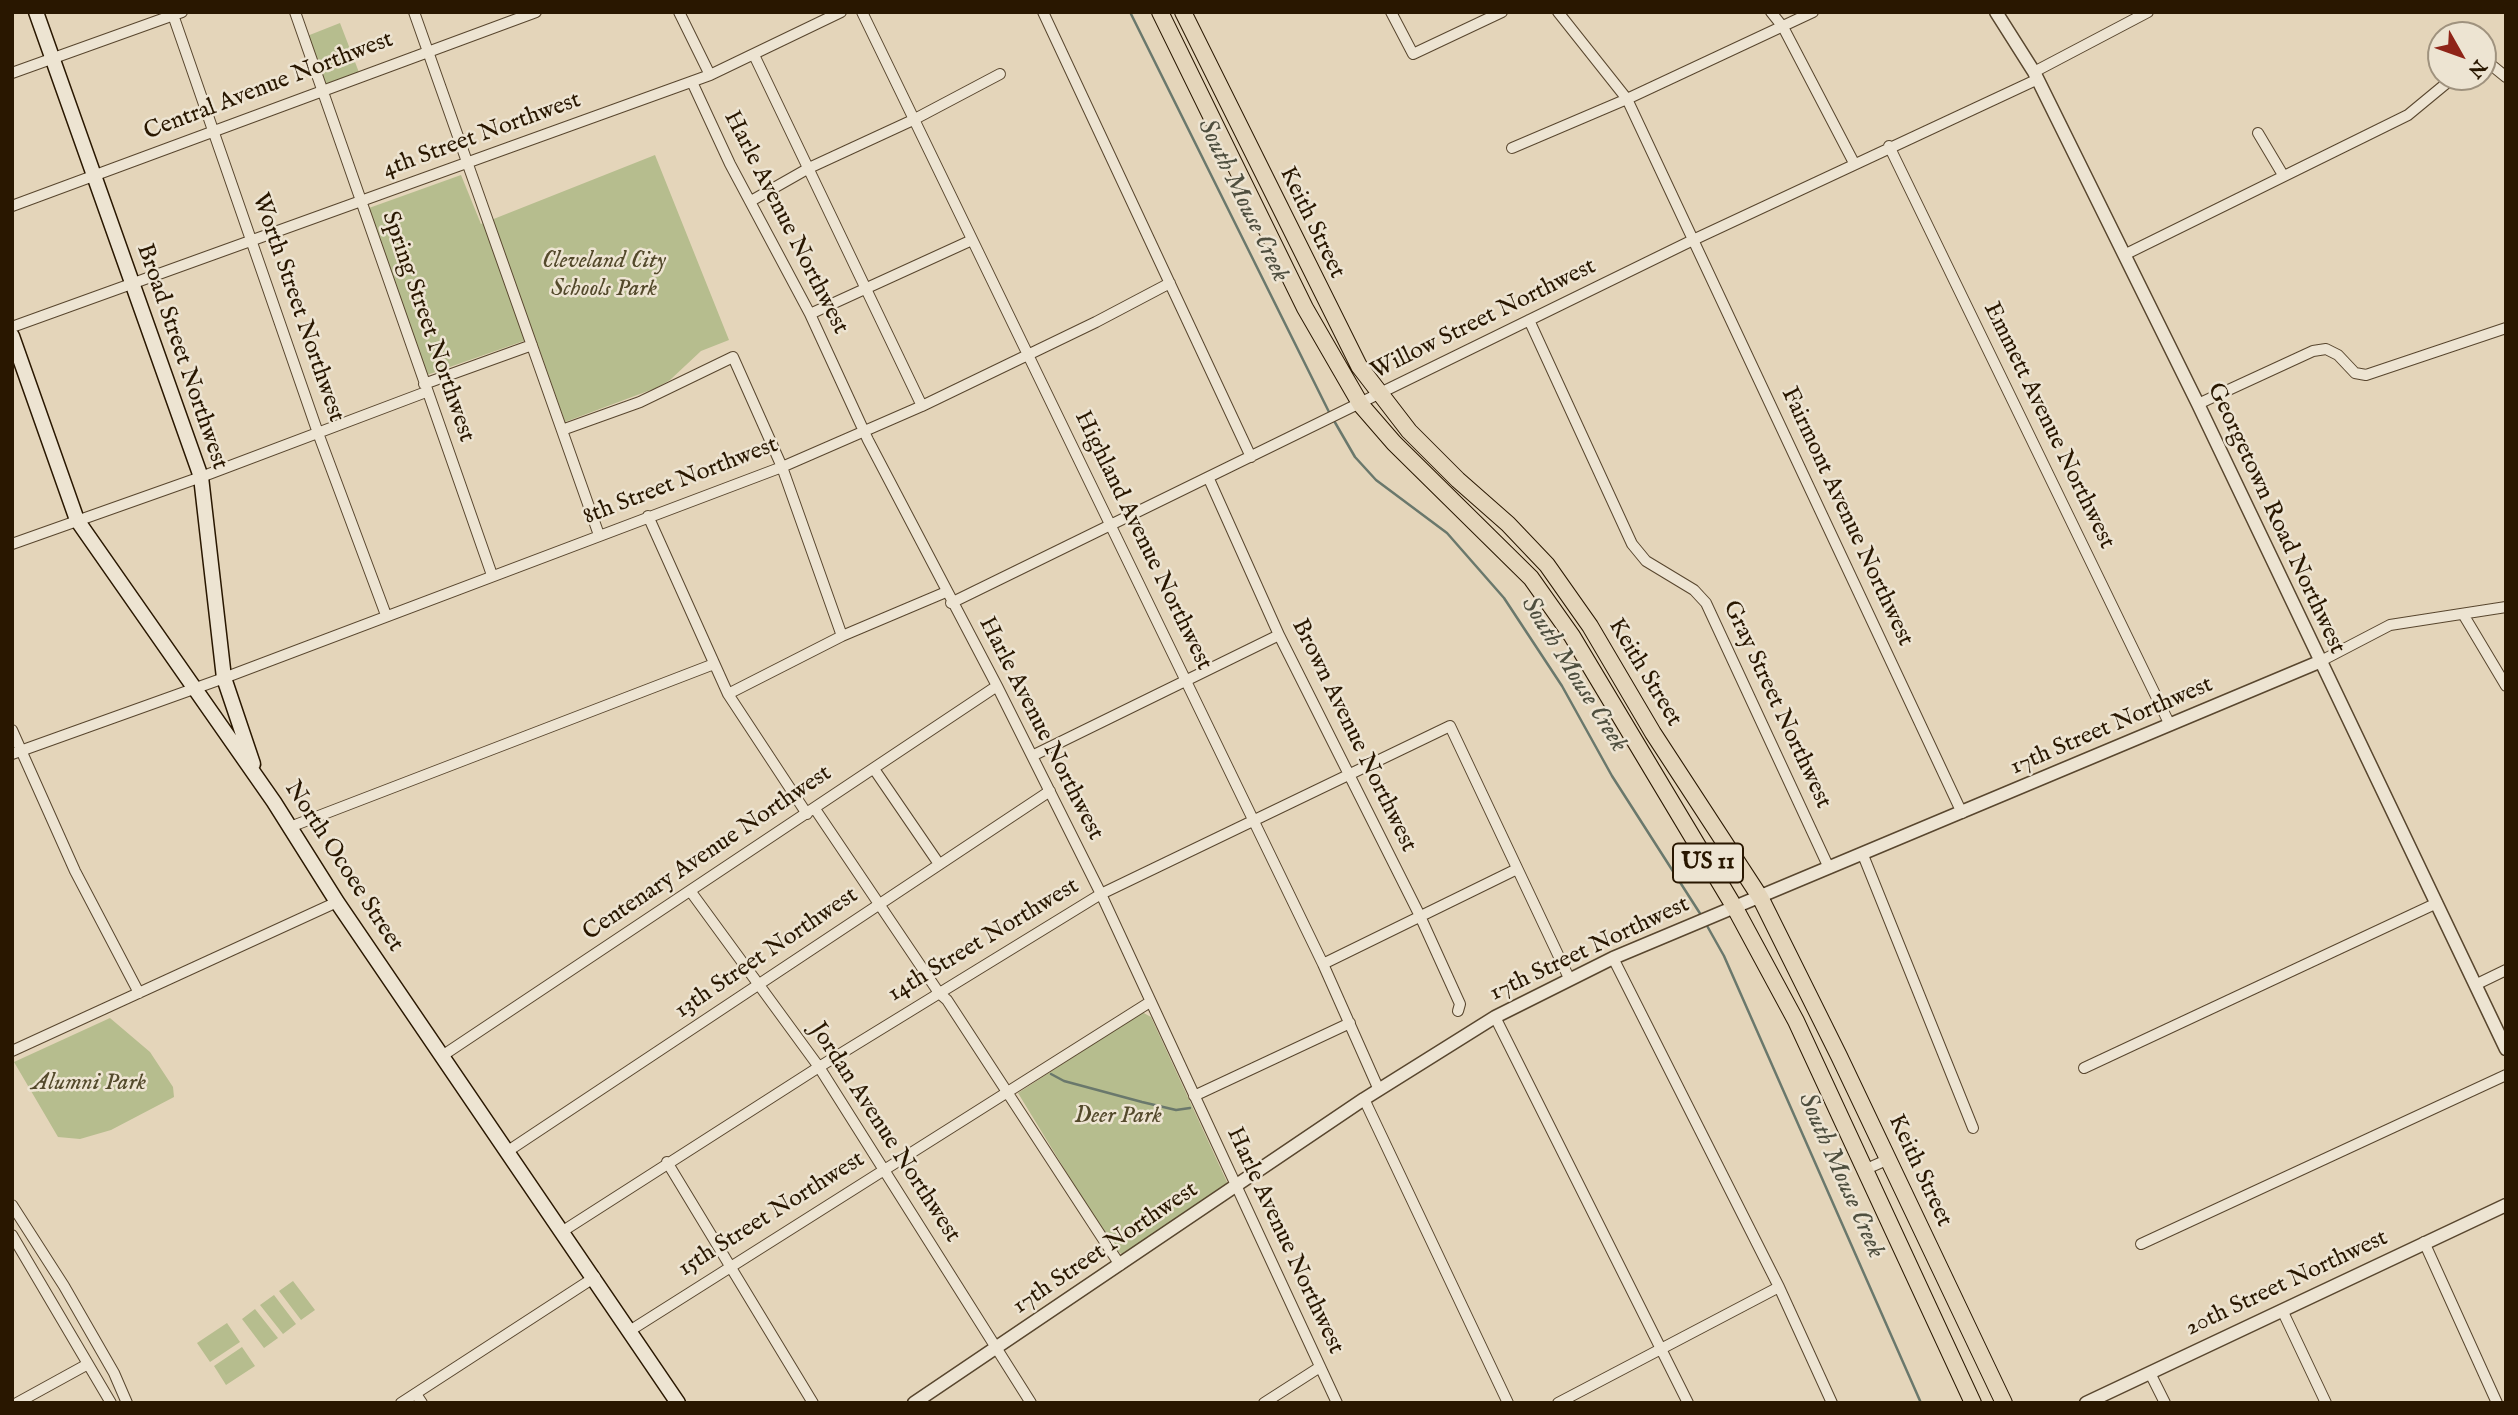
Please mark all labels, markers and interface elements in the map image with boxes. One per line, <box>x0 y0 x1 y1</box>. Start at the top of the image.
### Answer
north arrow <box>2427 21 2497 91</box>
street label: Central Avenue Northwest <box>140 26 398 148</box>
text: N <box>2462 54 2491 82</box>
street label: 4th Street Northwest <box>379 87 585 185</box>
street label: Harle Avenue Northwest <box>716 106 854 340</box>
water label: South Mouse Creek <box>1189 114 1295 288</box>
street label: Keith Street <box>1272 162 1350 284</box>
street label: Worth Street Northwest <box>244 190 350 426</box>
street label: Spring Street Northwest <box>374 208 480 446</box>
street label: Broad Street Northwest <box>129 240 233 474</box>
park label: Cleveland City Schools Park <box>542 248 666 304</box>
street label: Willow Street Northwest <box>1367 253 1601 387</box>
street label: Emmett Avenue Northwest <box>1976 298 2120 554</box>
street label: Georgetown Road Northwest <box>2199 379 2351 659</box>
street label: Fairmont Avenue Northwest <box>1773 383 1919 651</box>
street label: Highland Avenue Northwest <box>1067 407 1217 675</box>
street label: 8th Street Northwest <box>580 432 782 532</box>
water label: South Mouse Creek <box>1513 592 1633 758</box>
street label: Gray Street Northwest <box>1715 597 1837 813</box>
street label: Harle Avenue Northwest <box>971 612 1109 846</box>
street label: Keith Street <box>1601 614 1687 732</box>
street label: Brown Avenue Northwest <box>1284 615 1422 857</box>
street label: 17th Street Northwest <box>2006 671 2218 783</box>
street label: Centenary Avenue Northwest <box>578 760 838 948</box>
street label: North Ocoee Street <box>277 776 409 958</box>
road number: US 11 <box>1673 844 1743 883</box>
street label: 14th Street Northwest <box>883 873 1085 1009</box>
street label: 13th Street Northwest <box>670 882 864 1026</box>
street label: 17th Street Northwest <box>1486 891 1694 1009</box>
street label: Jordan Avenue Northwest <box>802 1018 966 1248</box>
park label: Alumni Park <box>32 1070 146 1098</box>
water label: South Mouse Creek <box>1790 1089 1890 1263</box>
park label: Deer Park <box>1074 1103 1162 1131</box>
street label: Keith Street <box>1880 1110 1958 1232</box>
street label: Harle Avenue Northwest <box>1219 1123 1349 1359</box>
street label: 15th Street Northwest <box>673 1146 871 1284</box>
street label: 17th Street Northwest <box>1008 1176 1204 1322</box>
street label: 20th Street Northwest <box>2181 1224 2393 1344</box>

